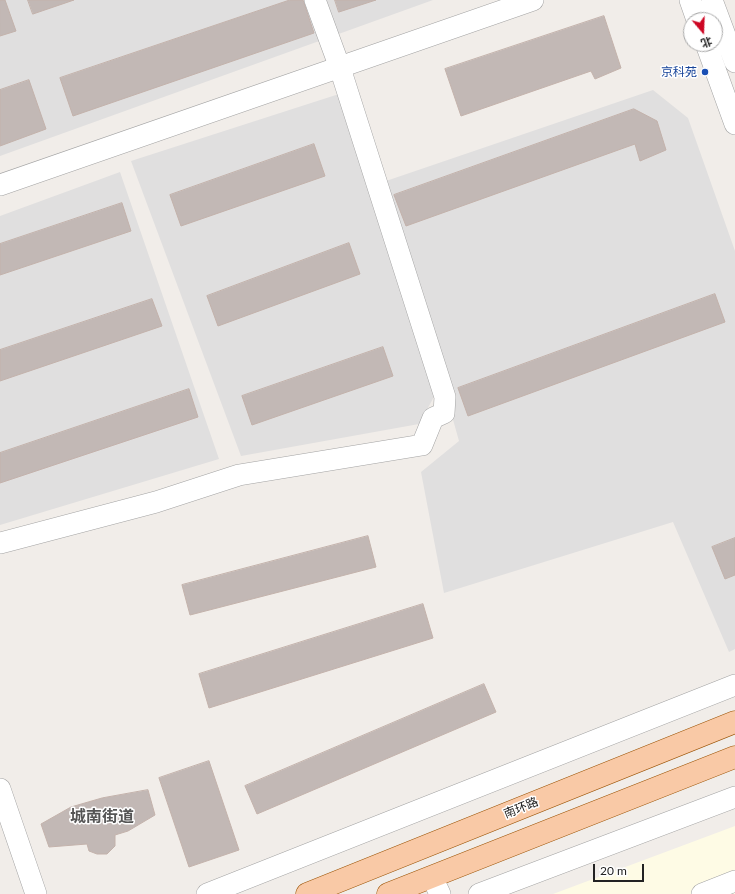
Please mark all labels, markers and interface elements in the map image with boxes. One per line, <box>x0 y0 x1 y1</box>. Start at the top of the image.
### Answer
north arrow <box>683 12 723 52</box>
text: 北 <box>699 35 714 51</box>
place label: 京科苑 <box>661 65 697 79</box>
marker: 京科苑 <box>700 67 710 77</box>
street label: 南环路 <box>502 795 540 821</box>
district label: 城南街道 <box>70 807 134 827</box>
scale bar <box>595 856 646 882</box>
text: 20 m <box>600 863 627 878</box>

